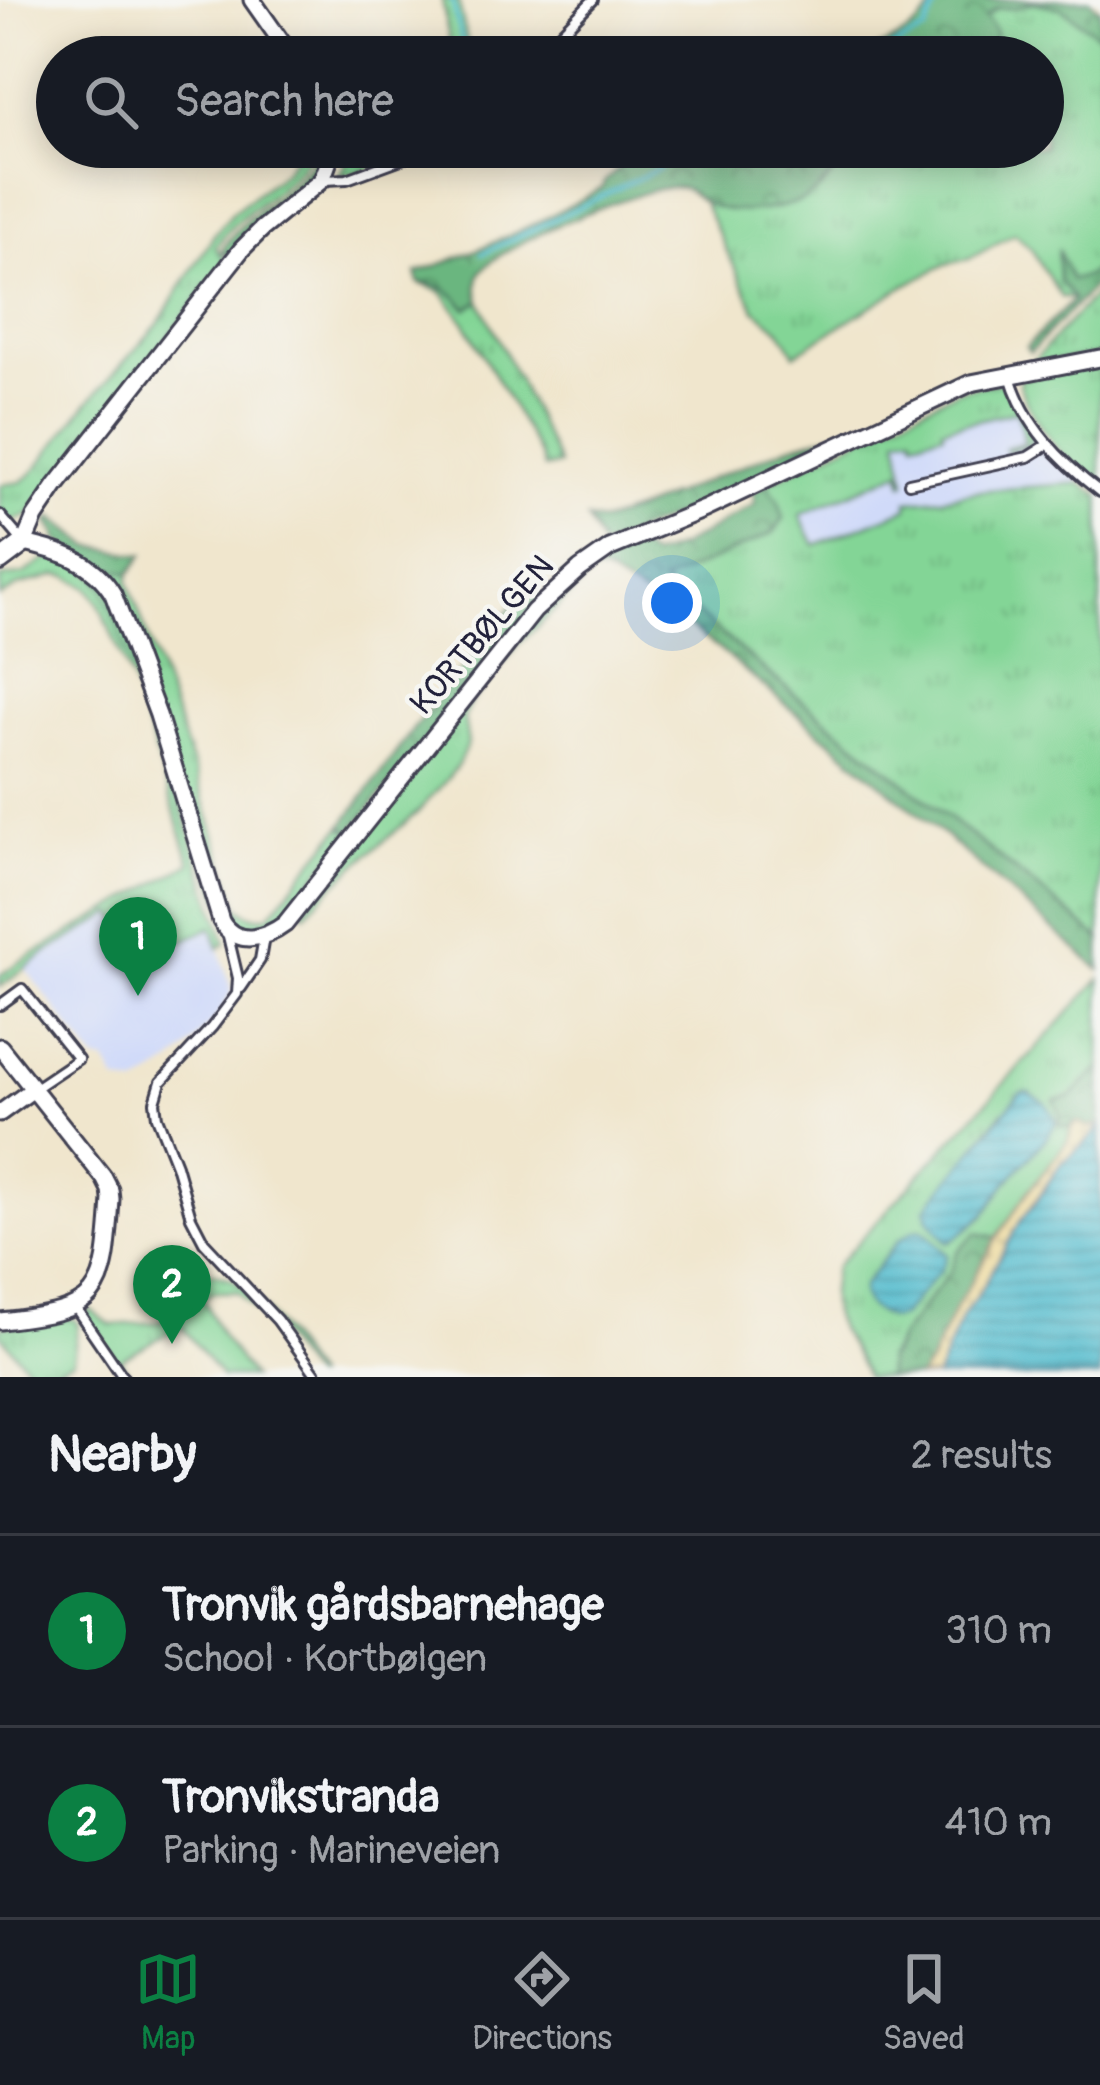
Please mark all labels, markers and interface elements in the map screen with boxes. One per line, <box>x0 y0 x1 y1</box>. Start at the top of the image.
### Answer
search box <box>36 36 1064 168</box>
icon: search <box>78 69 144 135</box>
text: Search here <box>174 74 394 130</box>
street label: KORTBØLGEN <box>401 547 563 723</box>
your location <box>642 573 702 633</box>
pin: 1 <box>99 897 177 996</box>
pin: 2 <box>133 1245 211 1344</box>
text: Nearby <box>48 1423 196 1487</box>
text: 2 results <box>911 1431 1052 1480</box>
text: Tronvik gårdsbarnehage <box>162 1578 604 1634</box>
text: 1 <box>79 1606 95 1655</box>
text: 310 m <box>945 1606 1052 1655</box>
text: School · Kortbølgen <box>162 1634 487 1683</box>
text: Tronvikstranda <box>162 1770 439 1826</box>
text: 2 <box>76 1798 98 1847</box>
text: 410 m <box>944 1798 1052 1847</box>
text: Parking · Marineveien <box>162 1826 500 1875</box>
tab: Map <box>135 1946 201 2059</box>
tab: Directions <box>472 1946 612 2059</box>
tab: Saved <box>883 1946 965 2059</box>

